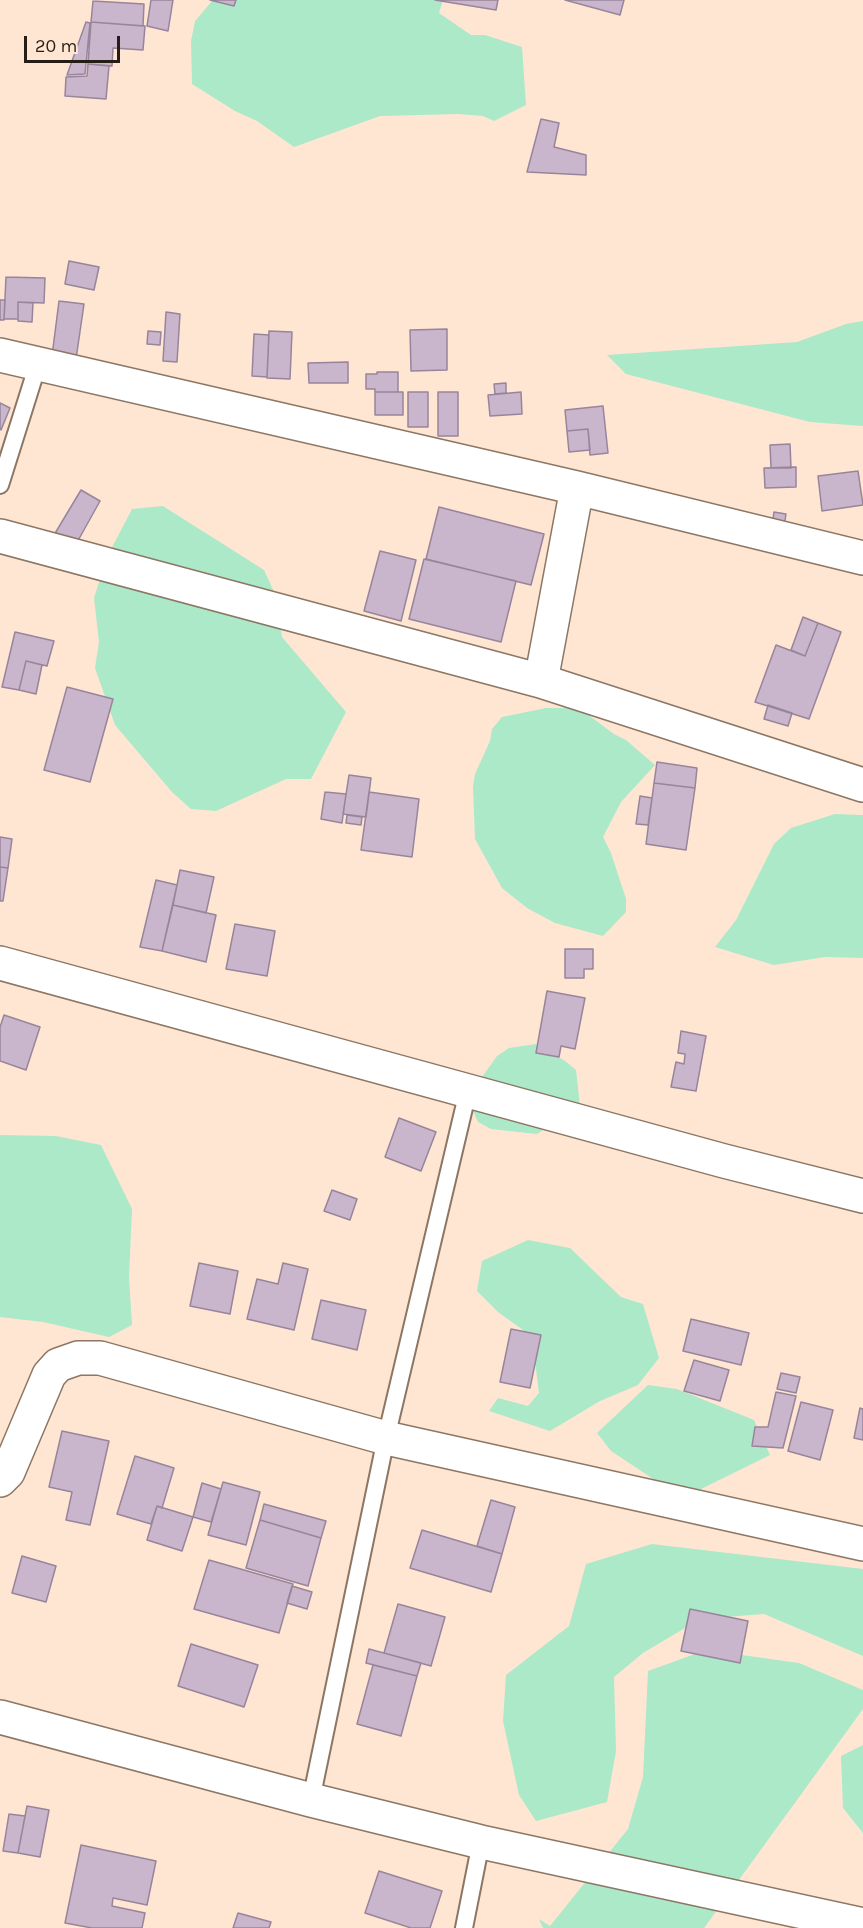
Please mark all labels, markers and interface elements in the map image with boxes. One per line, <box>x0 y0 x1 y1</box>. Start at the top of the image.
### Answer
scale bar <box>27 24 123 62</box>
text: 20 m <box>35 35 77 57</box>

